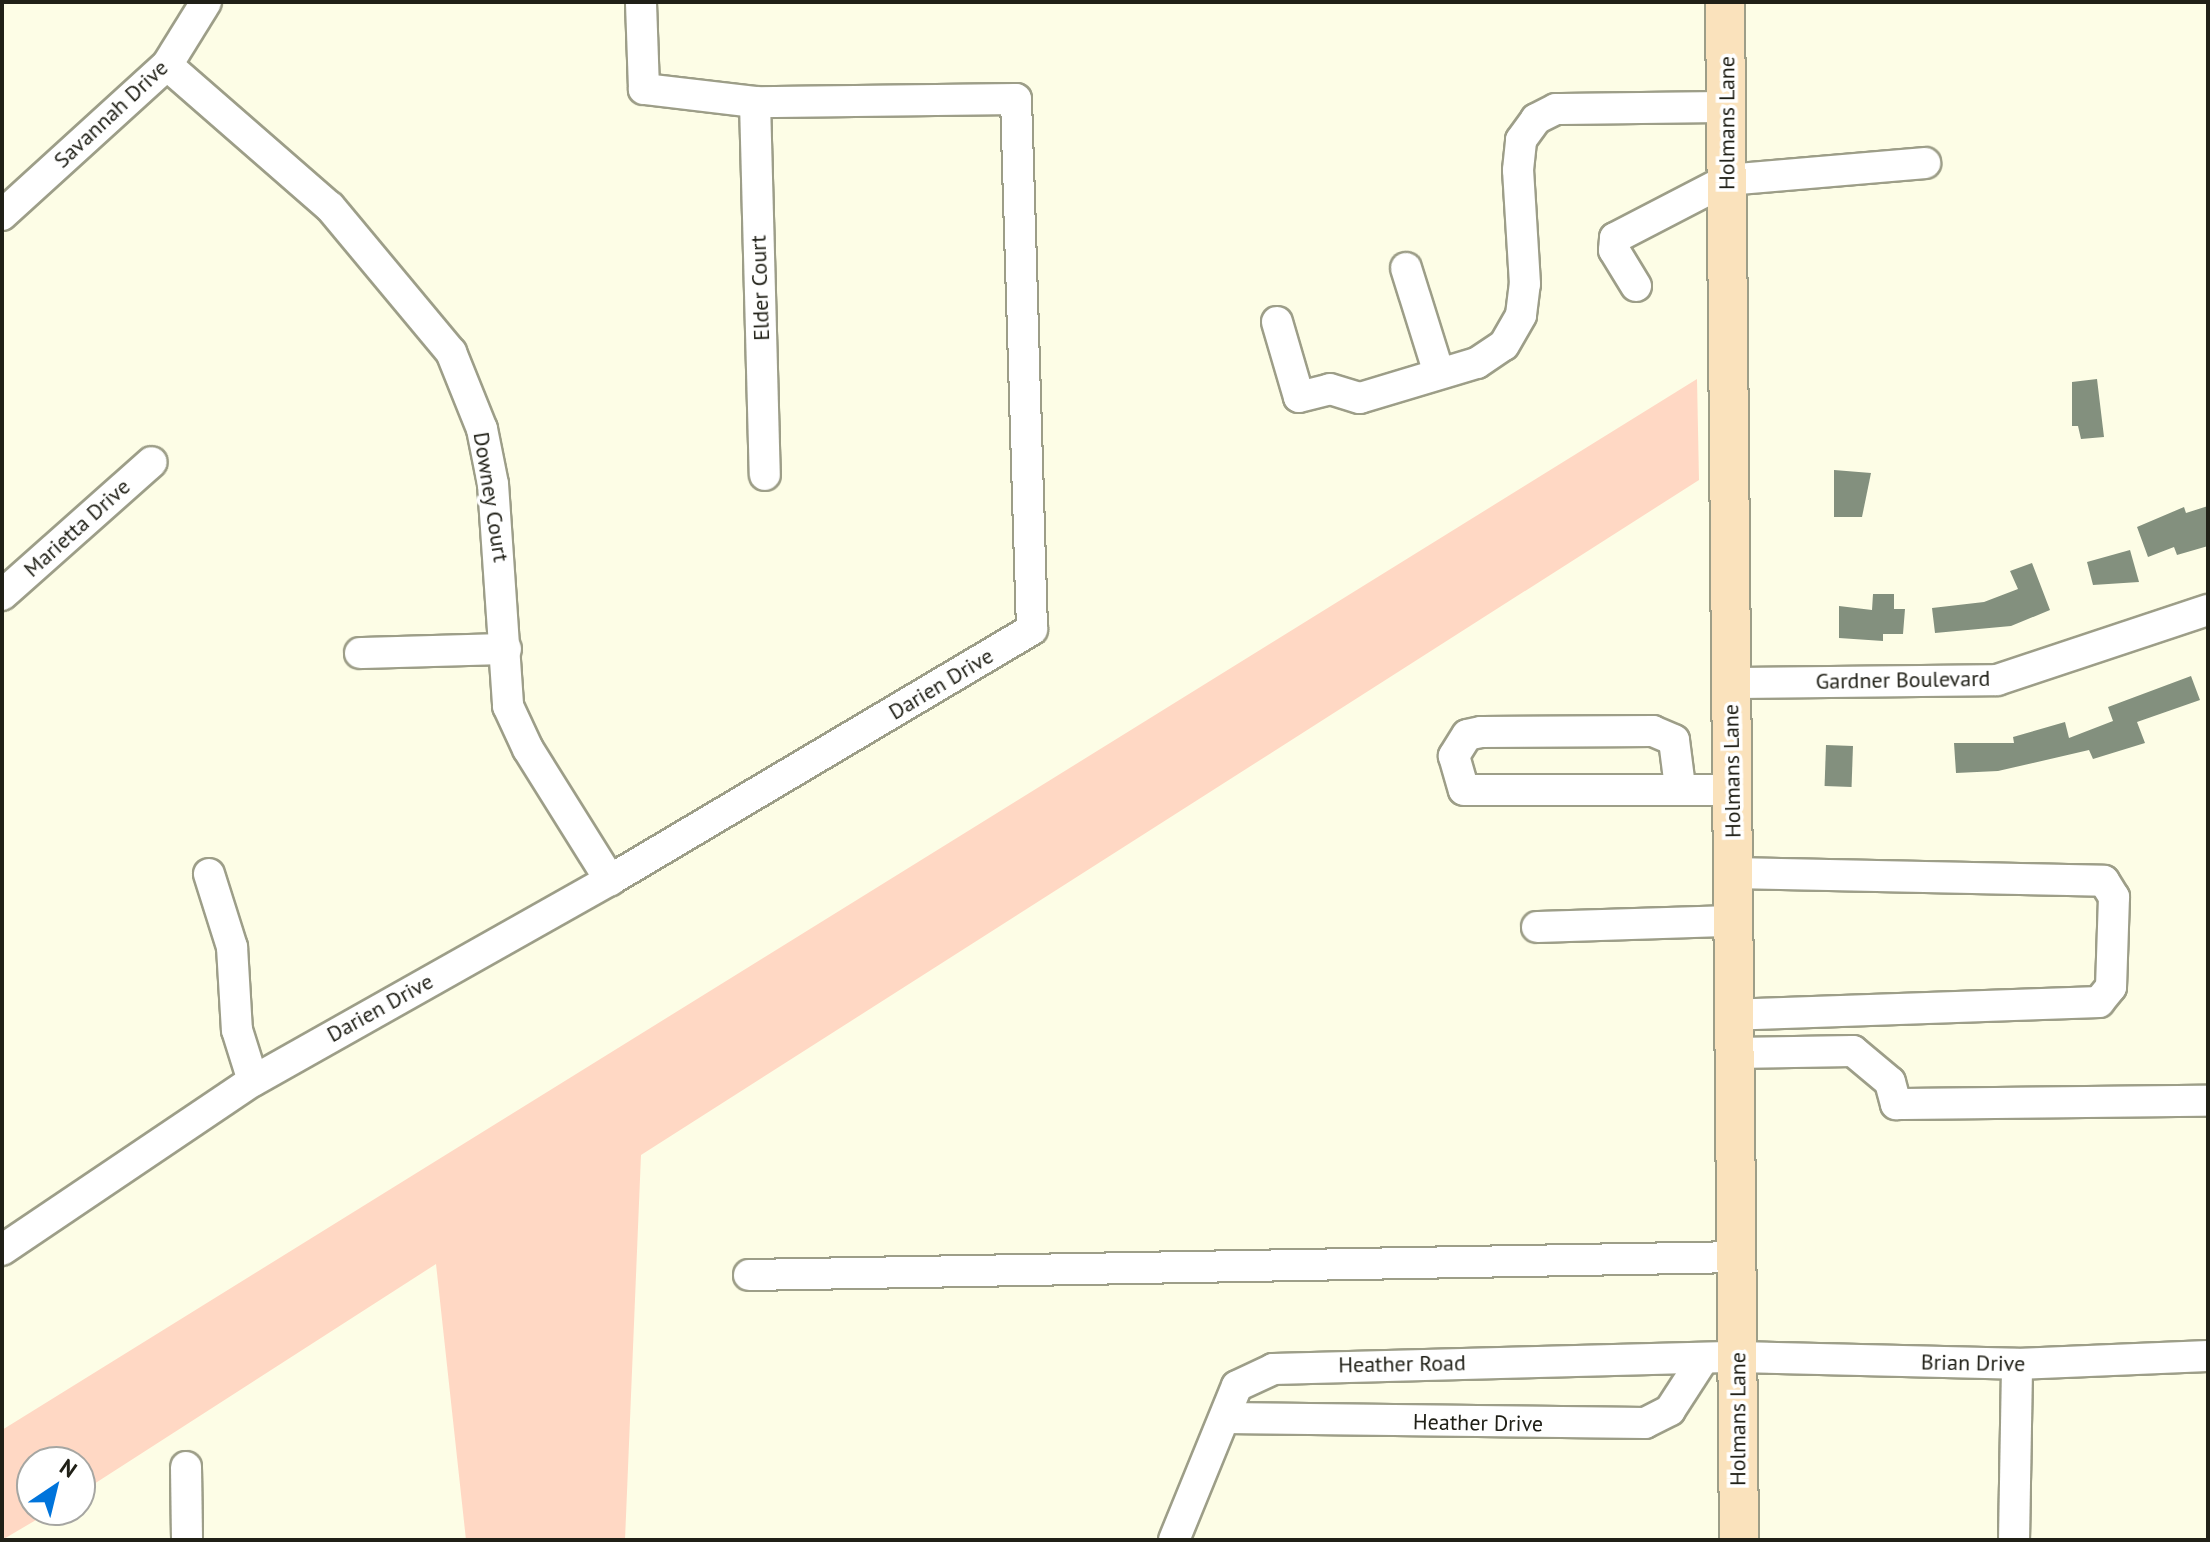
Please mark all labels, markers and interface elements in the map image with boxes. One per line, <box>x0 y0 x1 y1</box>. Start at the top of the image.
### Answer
street label: Savannah Drive <box>48 54 174 174</box>
street label: Holmans Lane <box>1714 56 1740 190</box>
street label: Elder Court <box>745 235 775 341</box>
street label: Downey Court <box>468 430 514 564</box>
street label: Marietta Drive <box>18 473 136 583</box>
street label: Darien Drive <box>884 643 998 725</box>
street label: Gardner Boulevard <box>1815 665 1991 695</box>
street label: Holmans Lane <box>1718 704 1746 838</box>
street label: Darien Drive <box>322 968 438 1048</box>
street label: Brian Drive <box>1921 1349 2025 1377</box>
street label: Heather Road <box>1338 1350 1466 1378</box>
street label: Holmans Lane <box>1725 1352 1751 1486</box>
street label: Heather Drive <box>1413 1409 1543 1437</box>
north arrow <box>16 1446 96 1526</box>
text: N <box>55 1452 83 1484</box>

